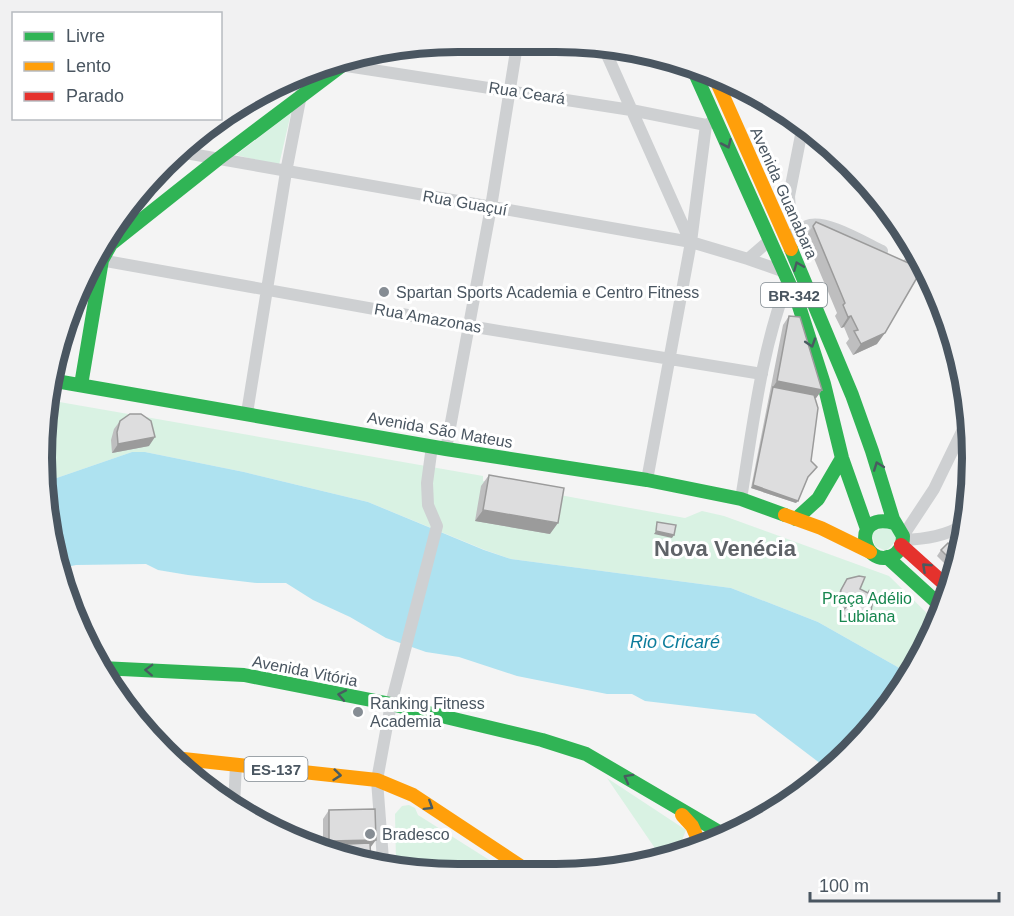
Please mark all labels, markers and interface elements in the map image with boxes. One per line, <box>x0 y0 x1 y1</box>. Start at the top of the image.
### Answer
legend <box>12 12 222 120</box>
text: Livre <box>66 26 105 46</box>
text: Lento <box>66 56 111 76</box>
street label: Rua Ceará <box>487 79 567 107</box>
text: Parado <box>66 86 124 106</box>
street label: Avenida Guanabara <box>747 125 821 261</box>
one-way arrow <box>720 137 732 148</box>
street label: Rua Guaçuí <box>421 187 509 219</box>
one-way arrow <box>793 261 805 272</box>
road number: BR-342 <box>761 283 827 307</box>
place label: Spartan Sports Academia e Centro Fitness <box>396 284 699 301</box>
marker: Spartan Sports Academia e Centro Fitness <box>377 285 391 299</box>
street label: Rua Amazonas <box>373 300 483 336</box>
one-way arrow <box>803 337 816 348</box>
street label: Avenida São Mateus <box>366 409 514 451</box>
one-way arrow <box>873 462 886 472</box>
district label: Nova Venécia <box>654 536 797 561</box>
one-way arrow <box>923 563 933 574</box>
park label: Praça Adélio Lubiana <box>822 590 912 625</box>
water label: Rio Cricaré <box>630 632 720 652</box>
street label: Avenida Vitória <box>251 652 359 690</box>
one-way arrow <box>144 663 153 676</box>
one-way arrow <box>337 689 347 702</box>
place label: Ranking Fitness Academia <box>370 695 485 730</box>
marker: Ranking Fitness Academia <box>351 705 365 719</box>
road number: ES-137 <box>244 757 308 781</box>
one-way arrow <box>332 769 341 781</box>
one-way arrow <box>624 774 634 785</box>
one-way arrow <box>423 798 433 810</box>
place label: Bradesco <box>382 826 450 843</box>
marker: Bradesco <box>363 827 377 841</box>
scale bar <box>810 865 999 903</box>
text: 100 m <box>819 876 869 896</box>

